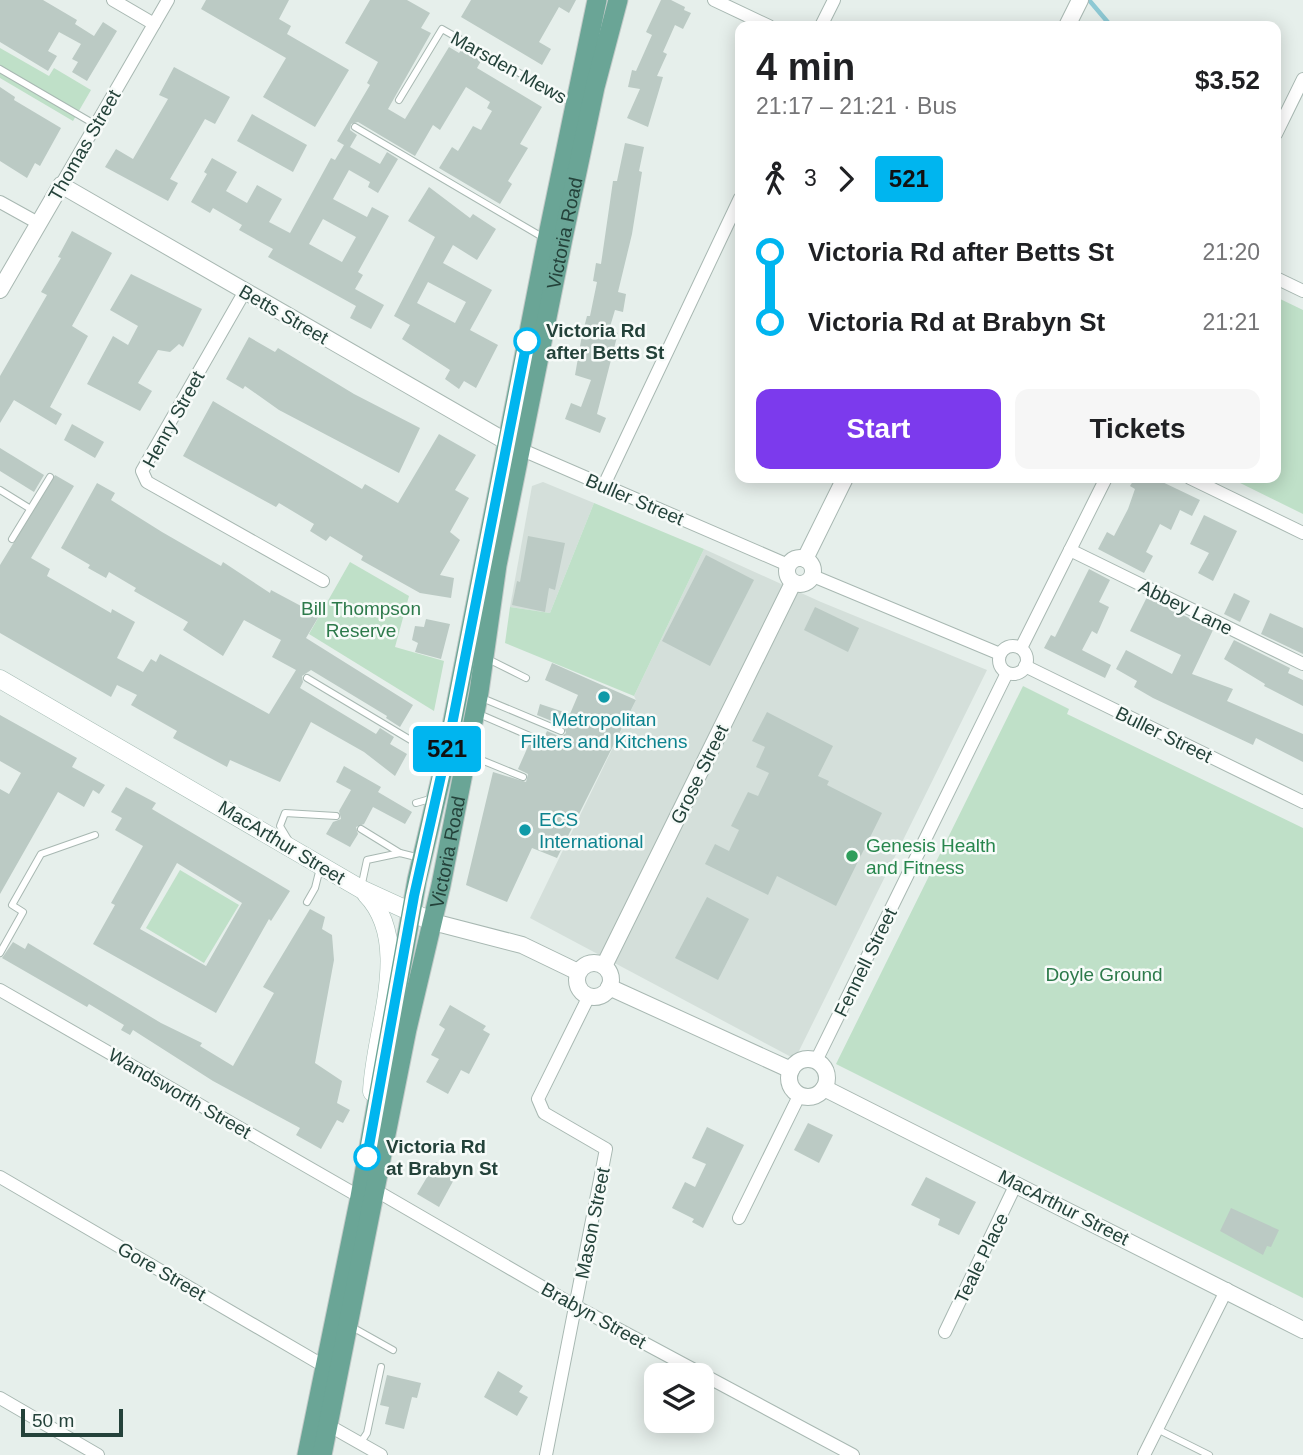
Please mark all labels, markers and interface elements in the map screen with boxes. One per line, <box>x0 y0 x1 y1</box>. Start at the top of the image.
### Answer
street label: Marsden Mews <box>447 27 570 108</box>
text: 4 min <box>756 46 855 88</box>
text: $3.52 <box>1195 65 1260 95</box>
street label: Thomas Street <box>44 85 125 204</box>
text: 21:17 – 21:21 · Bus <box>756 93 957 119</box>
icon: walk <box>756 160 794 198</box>
icon: forward <box>827 160 865 198</box>
text: 3 <box>804 165 817 191</box>
text: 521 <box>889 165 929 192</box>
street label: Victoria Road <box>543 175 587 291</box>
text: Victoria Rd after Betts St <box>808 237 1114 267</box>
text: 21:20 <box>1202 239 1260 265</box>
street label: Betts Street <box>236 281 333 349</box>
text: Victoria Rd at Brabyn St <box>808 307 1105 337</box>
text: 21:21 <box>1202 309 1260 335</box>
place label: Victoria Rd after Betts St <box>546 320 665 363</box>
marker: Victoria Rd after Betts St <box>514 328 540 354</box>
street label: Henry Street <box>138 367 209 471</box>
button: Start <box>756 389 1001 469</box>
button: Tickets <box>1015 389 1260 469</box>
street label: Buller Street <box>583 469 688 530</box>
street label: Abbey Lane <box>1136 576 1236 639</box>
park label: Bill Thompson Reserve <box>301 598 421 641</box>
marker: Metropolitan Filters and Kitchens <box>596 689 612 705</box>
street label: Buller Street <box>1112 702 1216 767</box>
place label: Metropolitan Filters and Kitchens <box>521 709 687 752</box>
street label: Grose Street <box>666 721 733 827</box>
line badge: 521 <box>407 726 487 772</box>
text: 521 <box>427 735 467 762</box>
street label: Victoria Road <box>426 794 469 910</box>
street label: MacArthur Street <box>215 796 349 889</box>
place label: ECS International <box>539 809 644 852</box>
marker: ECS International <box>517 822 533 838</box>
place label: Genesis Health and Fitness <box>866 835 996 878</box>
marker: Genesis Health and Fitness <box>844 848 860 864</box>
street label: Fennell Street <box>830 904 901 1020</box>
park label: Doyle Ground <box>1045 964 1163 985</box>
street label: Wandsworth Street <box>105 1044 255 1143</box>
place label: Victoria Rd at Brabyn St <box>386 1136 499 1179</box>
marker: Victoria Rd at Brabyn St <box>354 1144 380 1170</box>
street label: Mason Street <box>571 1165 614 1281</box>
street label: MacArthur Street <box>995 1165 1133 1250</box>
street label: Teale Place <box>950 1209 1012 1307</box>
street label: Gore Street <box>114 1238 210 1305</box>
street label: Brabyn Street <box>538 1278 650 1353</box>
map controls <box>644 1363 714 1433</box>
button: layers <box>644 1363 714 1433</box>
scale bar <box>21 1406 122 1438</box>
text: 50 m <box>32 1410 74 1431</box>

